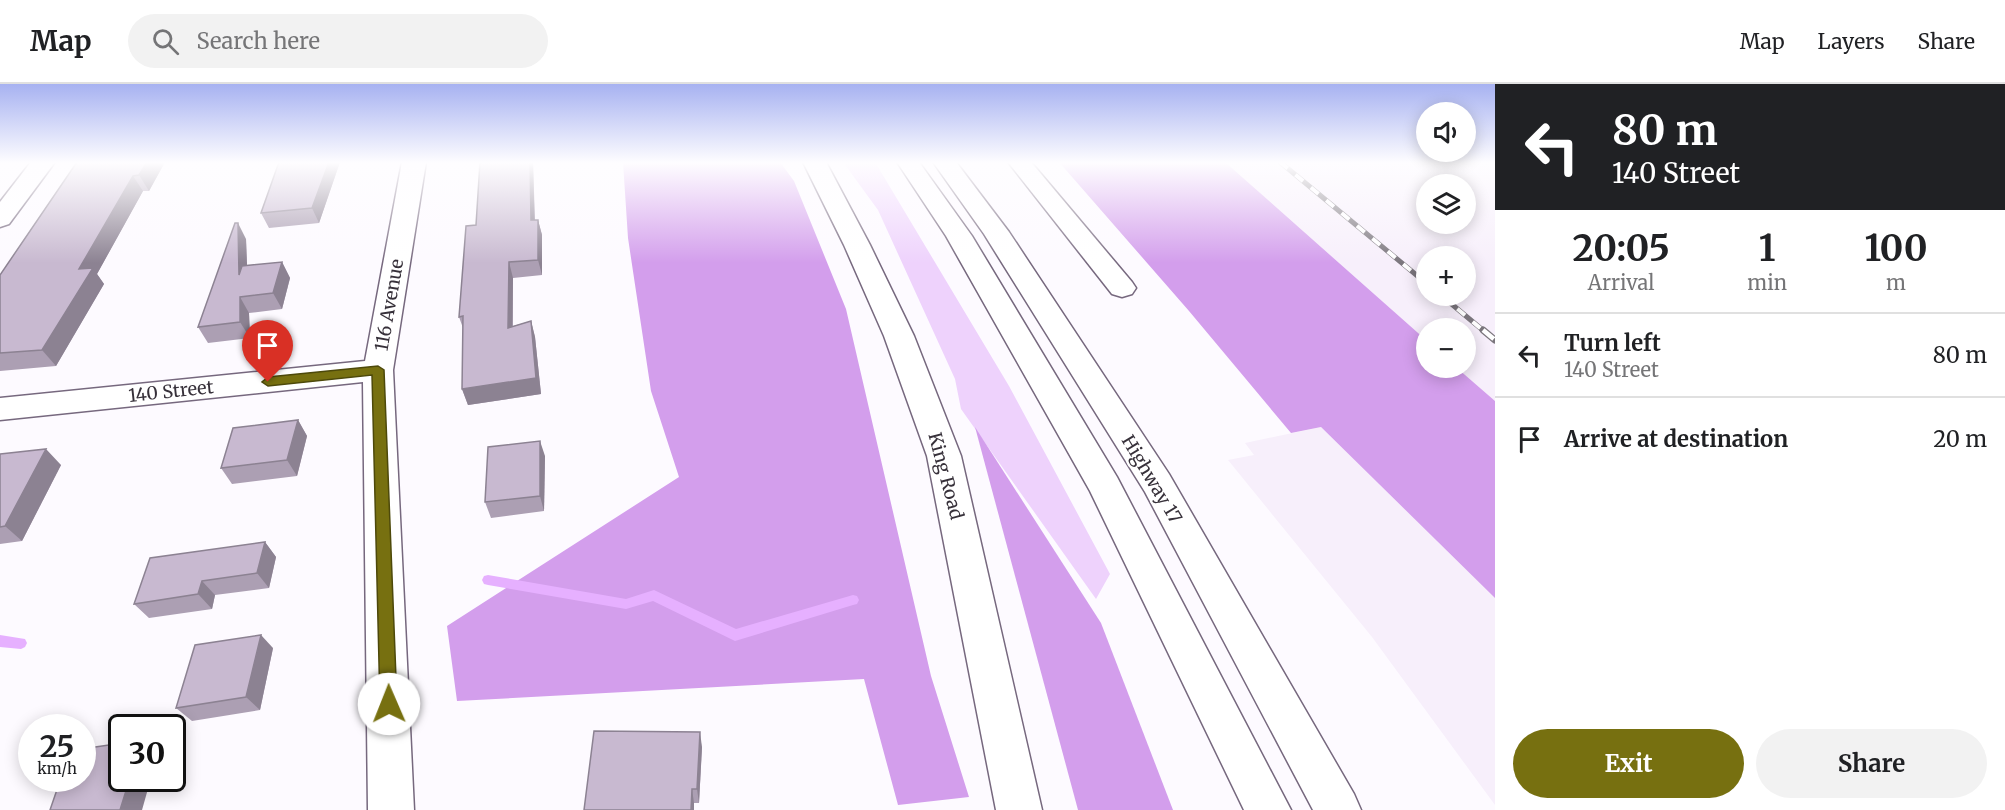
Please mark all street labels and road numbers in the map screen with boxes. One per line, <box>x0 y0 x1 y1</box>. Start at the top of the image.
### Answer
street label: 116 Avenue <box>370 257 408 353</box>
street label: 140 Street <box>127 375 215 407</box>
street label: King Road <box>923 430 969 522</box>
street label: Highway 17 <box>1117 431 1187 527</box>

